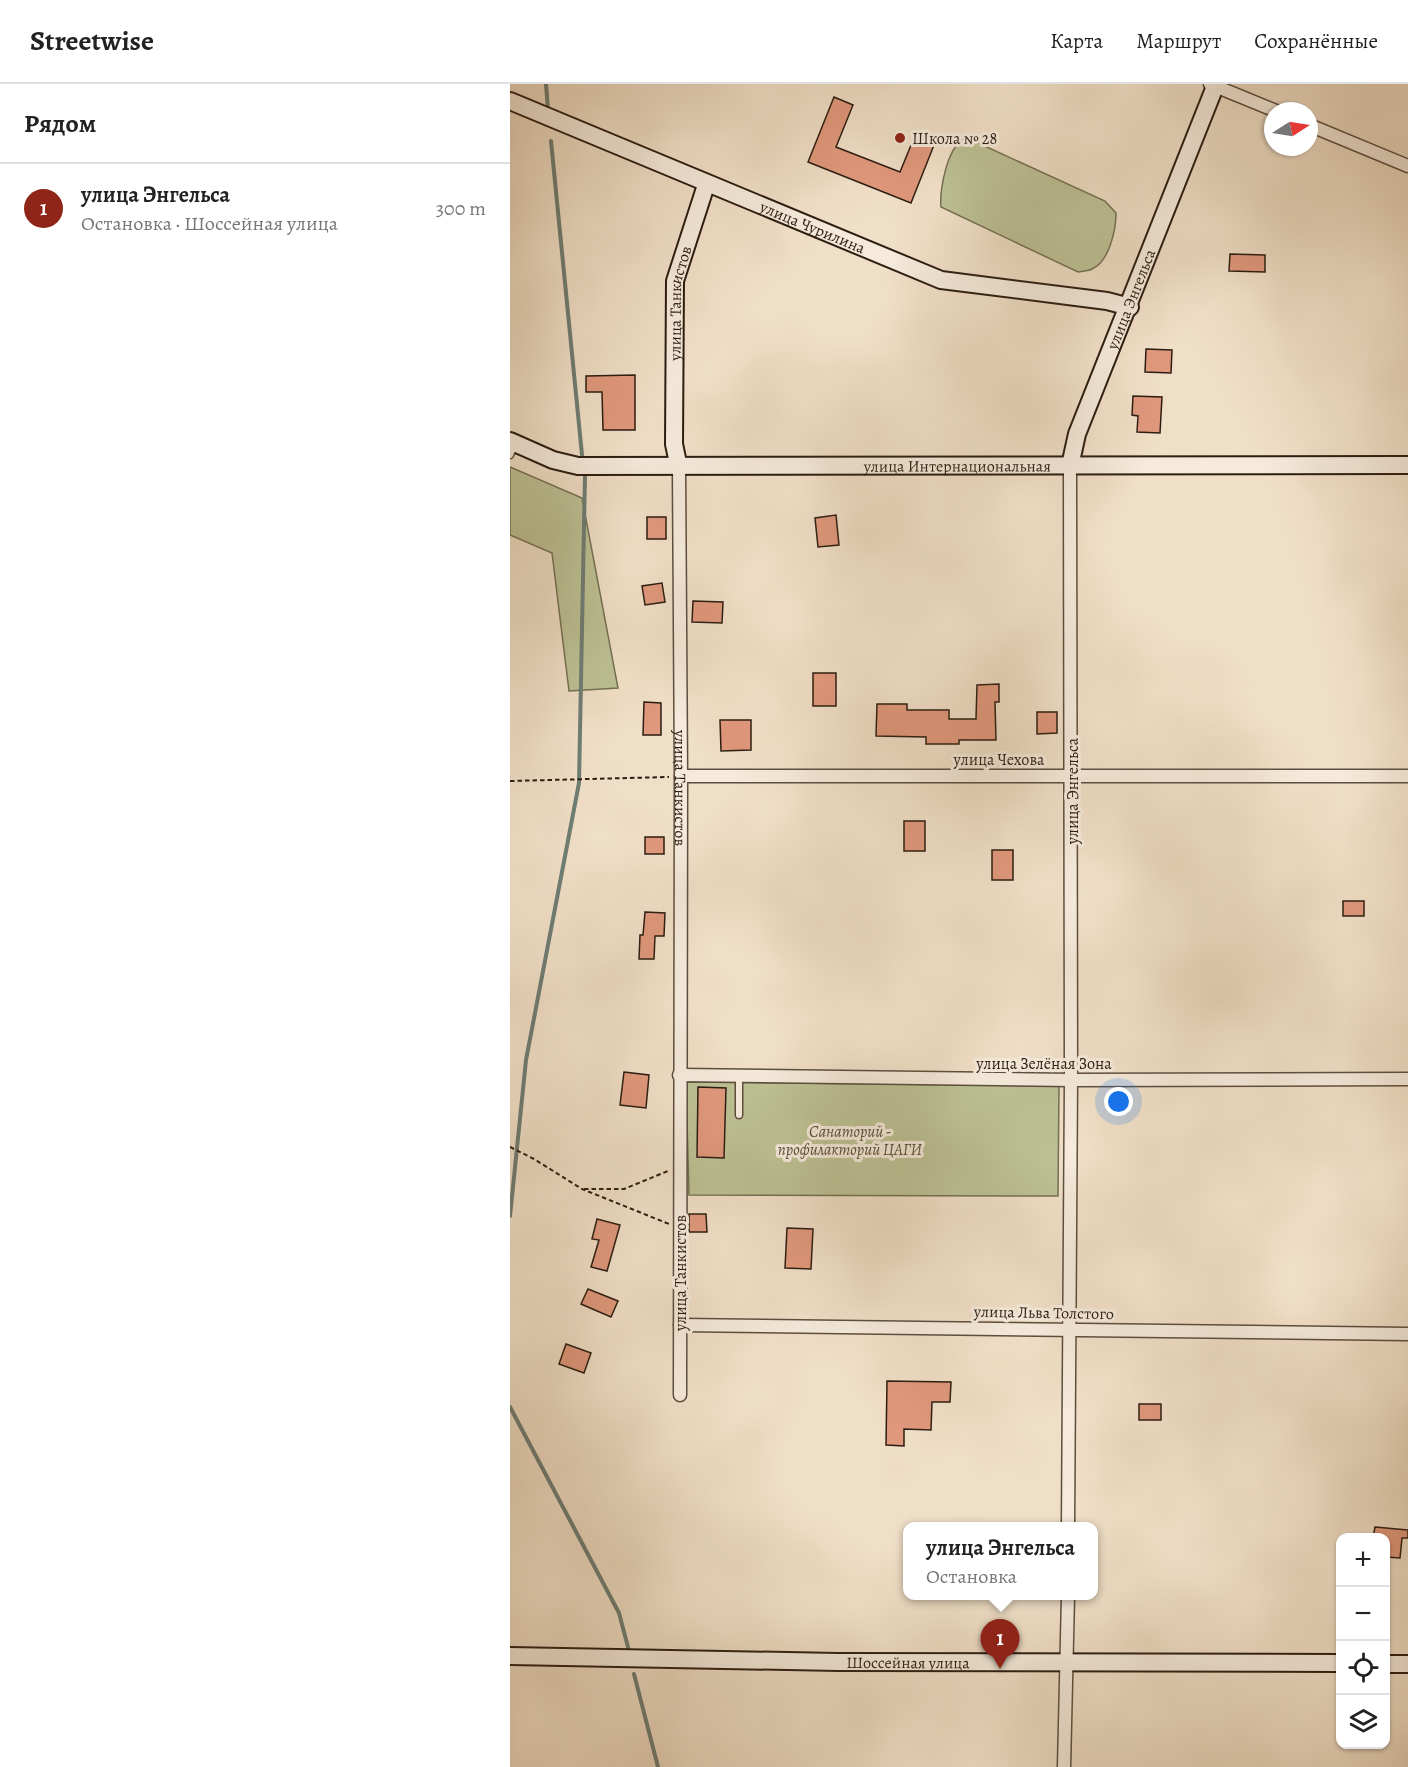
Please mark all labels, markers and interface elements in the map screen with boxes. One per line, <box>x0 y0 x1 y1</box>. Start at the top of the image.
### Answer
text: Streetwise <box>30 22 154 60</box>
text: Карта <box>1050 27 1103 55</box>
text: Маршрут <box>1136 27 1221 55</box>
text: Сохранённые <box>1254 27 1378 55</box>
north arrow <box>1264 102 1318 156</box>
text: Рядом <box>24 106 96 141</box>
place label: Школа № 28 <box>912 128 997 150</box>
marker: Школа № 28 <box>893 131 907 145</box>
text: улица Энгельса <box>81 180 230 210</box>
text: 1 <box>40 195 47 222</box>
text: 300 m <box>436 195 486 222</box>
street label: улица Чурилина <box>756 196 869 260</box>
text: Остановка · Шоссейная улица <box>81 210 338 237</box>
street label: улица Танкистов <box>665 243 698 362</box>
street label: улица Энгельса <box>1101 245 1162 354</box>
street label: улица Интернациональная <box>863 455 1051 478</box>
street label: улица Танкистов <box>669 729 691 846</box>
street label: улица Энгельса <box>1062 737 1084 845</box>
street label: улица Чехова <box>953 749 1045 771</box>
street label: улица Зелёная Зона <box>975 1053 1112 1075</box>
your location <box>1104 1087 1133 1116</box>
park label: Санаторий - профилакторий ЦАГИ <box>778 1121 922 1161</box>
street label: улица Танкистов <box>670 1215 692 1332</box>
street label: улица Льва Толстого <box>973 1301 1114 1325</box>
popup <box>903 1522 1098 1600</box>
text: улица Энгельса <box>926 1533 1075 1563</box>
map controls <box>1336 1533 1390 1749</box>
button: + <box>1336 1533 1390 1587</box>
text: Остановка <box>926 1563 1017 1590</box>
button: − <box>1336 1587 1390 1641</box>
pin: 1 <box>980 1620 1020 1669</box>
button: locate <box>1336 1641 1390 1695</box>
street label: Шоссейная улица <box>846 1652 970 1674</box>
button: layers <box>1336 1695 1390 1749</box>

